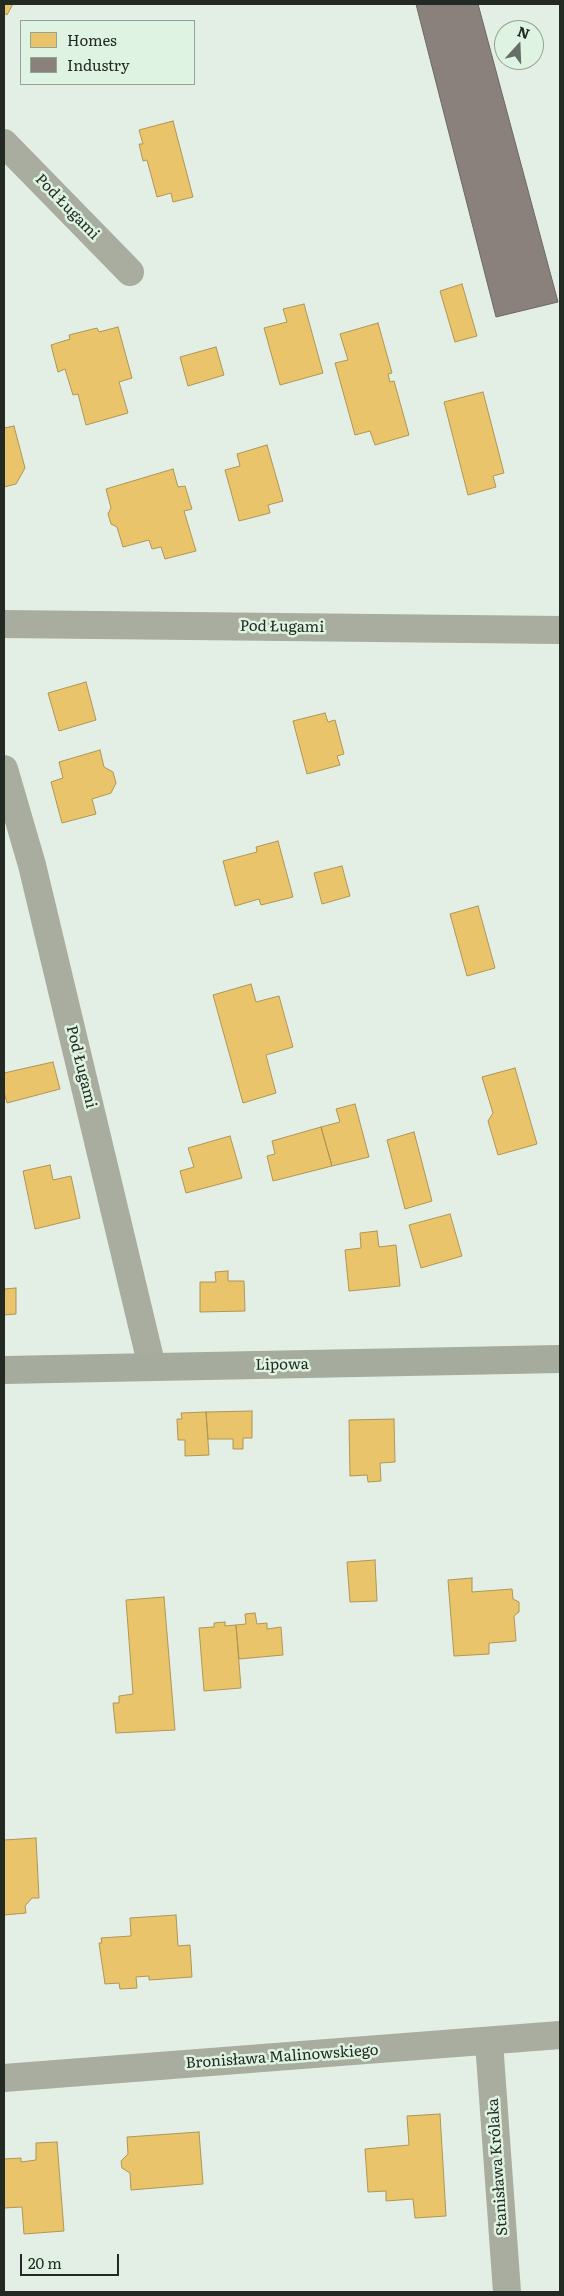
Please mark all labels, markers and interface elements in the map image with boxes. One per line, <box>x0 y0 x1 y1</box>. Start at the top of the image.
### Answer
legend <box>20 20 195 85</box>
north arrow <box>494 20 544 70</box>
text: N <box>515 20 533 43</box>
text: Homes <box>67 28 117 51</box>
text: Industry <box>67 53 130 76</box>
street label: Pod Ługami <box>31 170 103 244</box>
street label: Pod Ługami <box>240 617 324 637</box>
street label: Pod Ługami <box>62 1024 100 1110</box>
street label: Lipowa <box>255 1356 309 1374</box>
street label: Bronisława Malinowskiego <box>185 2041 379 2073</box>
street label: Stanisława Królaka <box>484 2098 512 2236</box>
scale bar <box>22 2244 121 2276</box>
text: 20 m <box>28 2251 62 2274</box>

